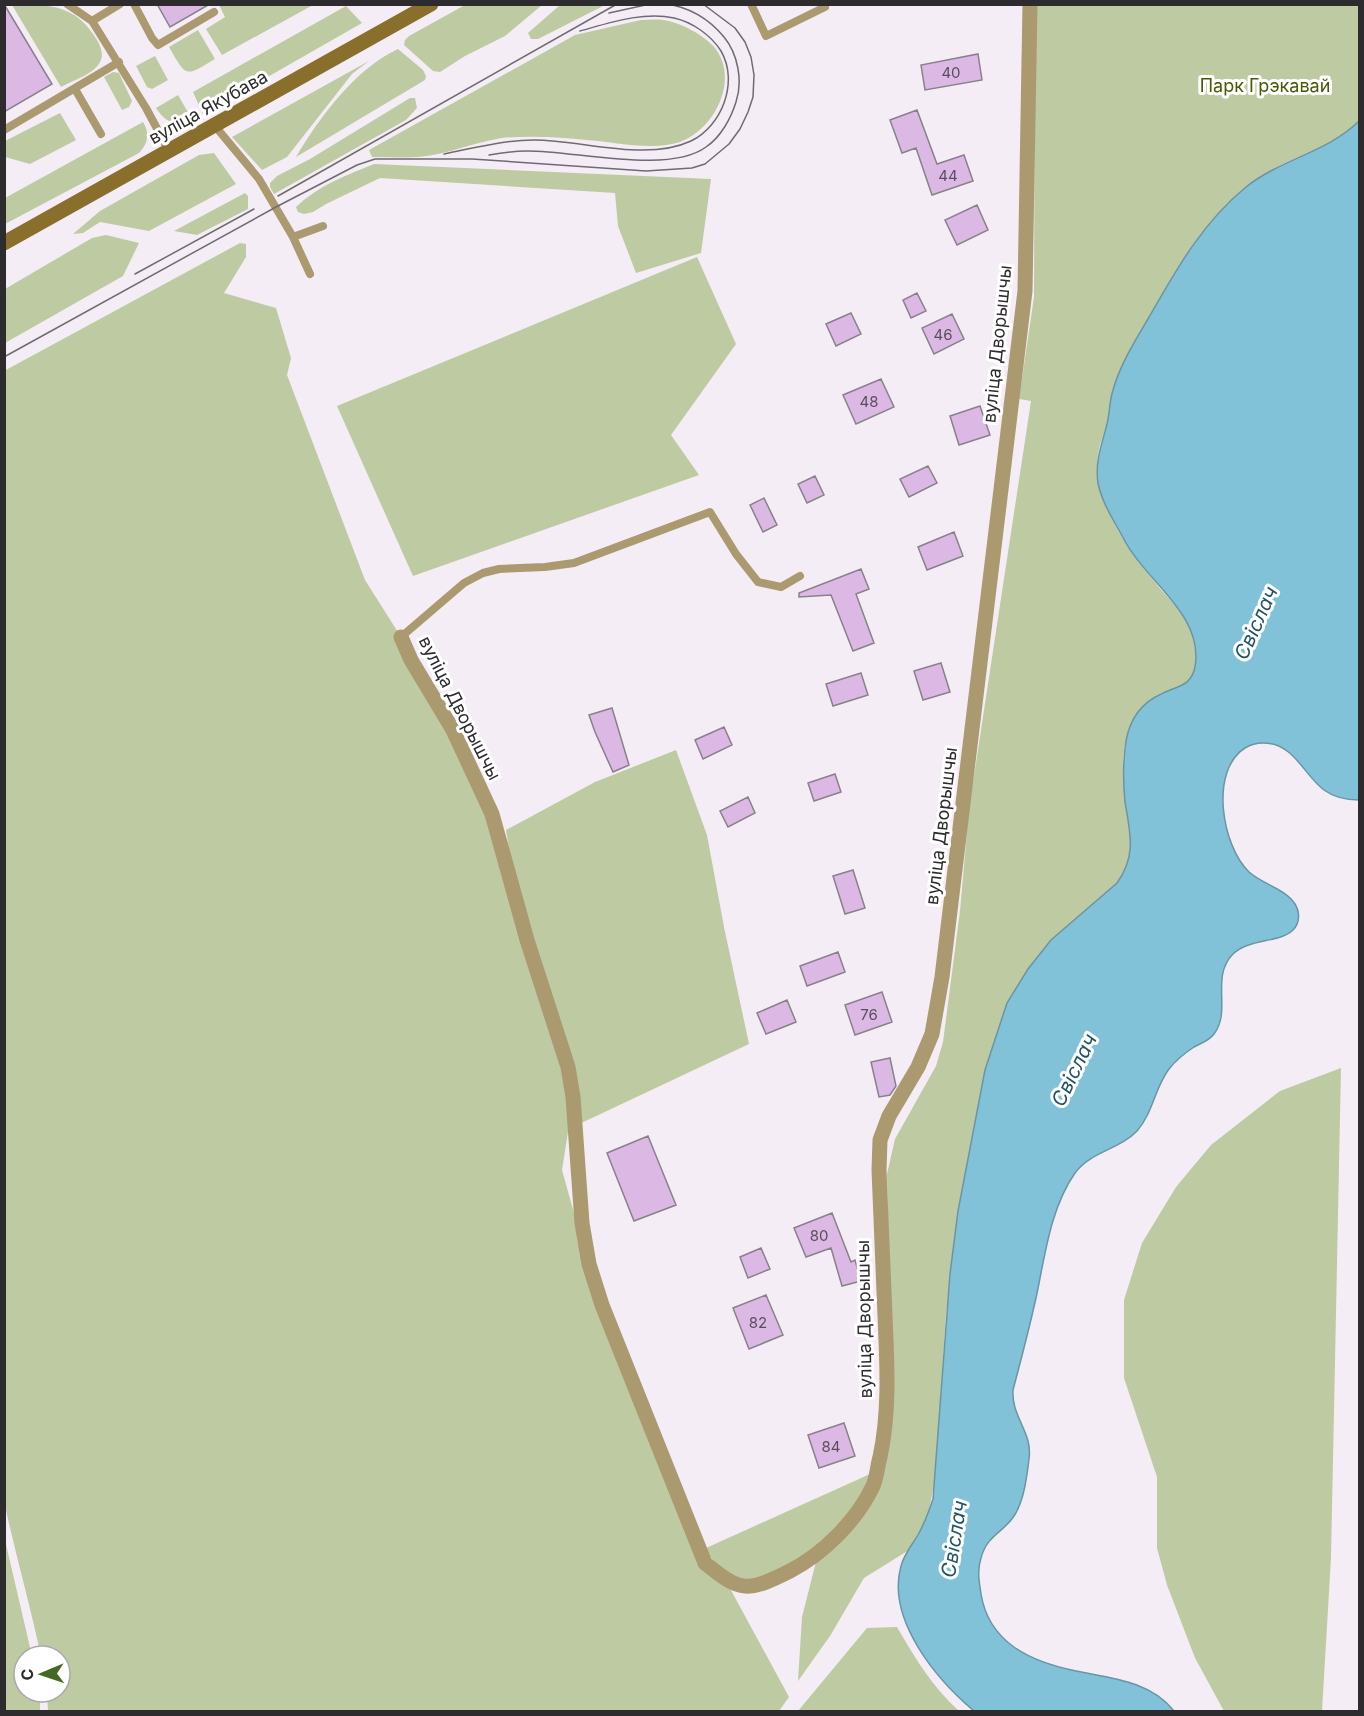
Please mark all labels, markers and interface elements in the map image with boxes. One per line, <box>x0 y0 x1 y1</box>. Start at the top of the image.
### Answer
house number: 40 <box>941 63 961 82</box>
street label: вуліца Якубава <box>145 66 271 148</box>
park label: Парк Грэкавай <box>1200 75 1330 96</box>
house number: 44 <box>938 166 958 185</box>
street label: вуліца Дворышчы <box>978 264 1016 424</box>
house number: 46 <box>934 325 953 344</box>
house number: 48 <box>860 392 878 411</box>
water label: Свіслач <box>1229 583 1283 663</box>
street label: вуліца Дворышчы <box>415 633 505 783</box>
street label: вуліца Дворышчы <box>921 746 961 906</box>
house number: 76 <box>860 1005 878 1024</box>
water label: Свіслач <box>1046 1030 1102 1110</box>
house number: 80 <box>810 1226 828 1245</box>
street label: вуліца Дворышчы <box>852 1240 876 1398</box>
house number: 82 <box>749 1313 767 1332</box>
house number: 84 <box>822 1437 840 1456</box>
water label: Свіслач <box>936 1499 972 1579</box>
north arrow <box>12 1644 72 1704</box>
text: С <box>17 1668 37 1681</box>

